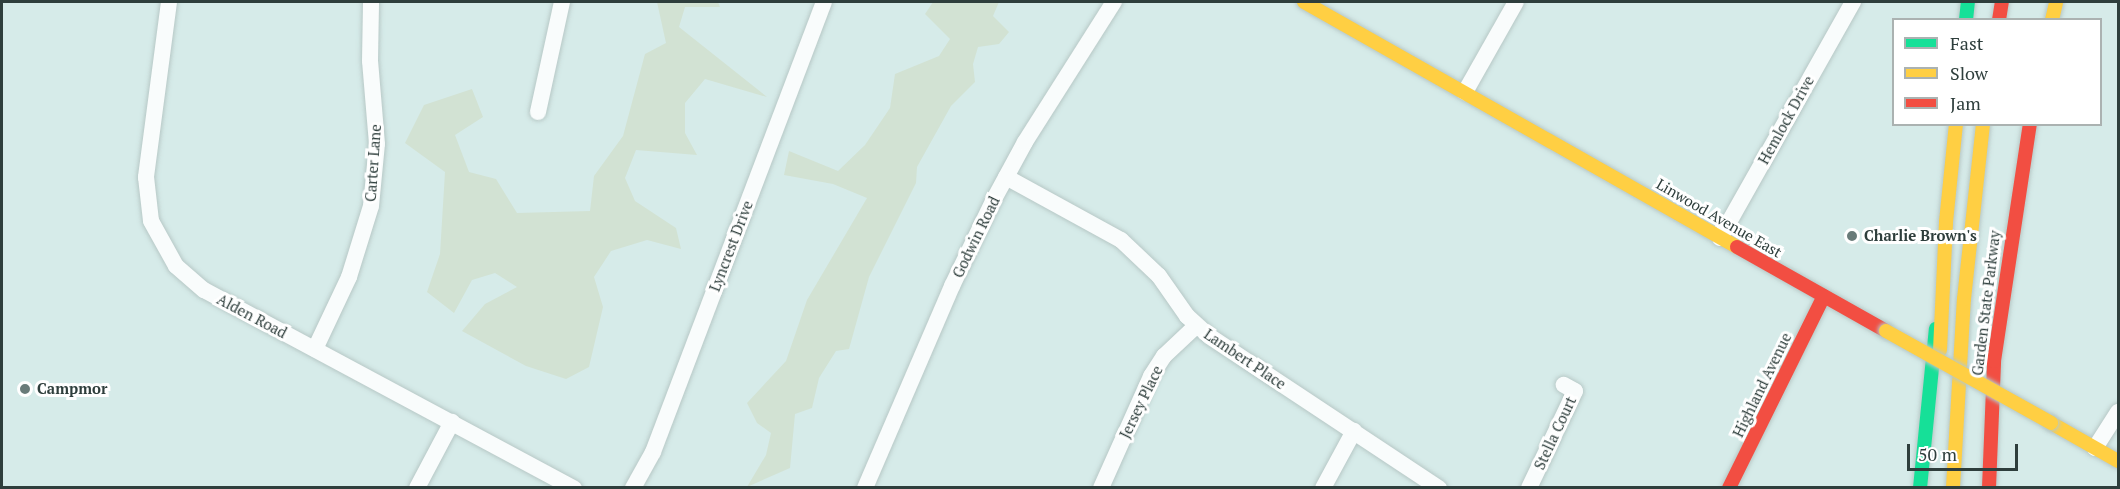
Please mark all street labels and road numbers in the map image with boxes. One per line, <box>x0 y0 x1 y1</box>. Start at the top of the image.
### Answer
street label: Hemlock Drive <box>1754 73 1818 167</box>
street label: Carter Lane <box>361 124 385 202</box>
street label: Linwood Avenue East <box>1653 175 1785 261</box>
street label: Godwin Road <box>949 193 1003 281</box>
street label: Lyncrest Drive <box>705 198 757 294</box>
street label: Garden State Parkway <box>1968 229 2004 377</box>
street label: Alden Road <box>214 290 290 342</box>
street label: Lambert Place <box>1201 325 1289 393</box>
street label: Highland Avenue <box>1729 330 1795 440</box>
street label: Jersey Place <box>1116 363 1166 441</box>
street label: Stella Court <box>1530 393 1580 473</box>

